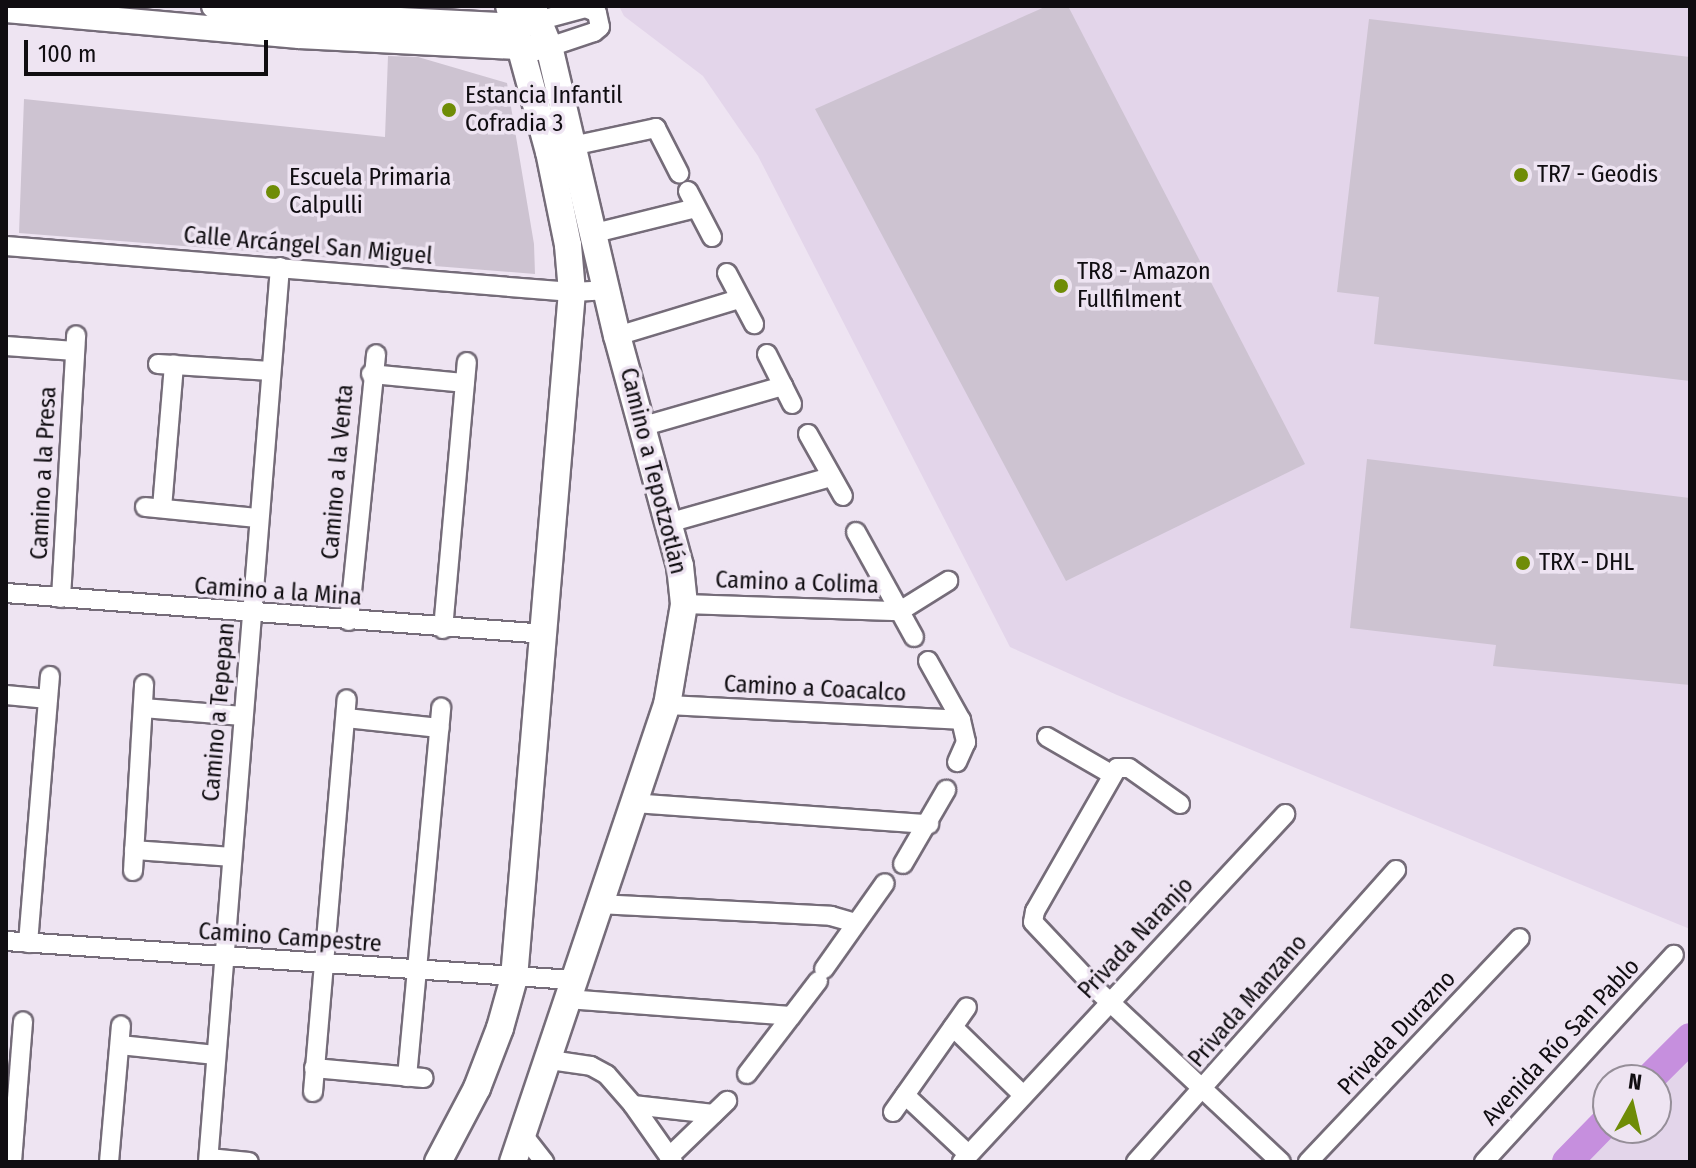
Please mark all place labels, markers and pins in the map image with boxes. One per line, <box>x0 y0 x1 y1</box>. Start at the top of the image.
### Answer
place label: Estancia Infantil Cofradia 3 <box>465 82 623 138</box>
marker: Estancia Infantil Cofradia 3 <box>440 101 458 119</box>
place label: TR7 - Geodis <box>1537 161 1658 189</box>
place label: Escuela Primaria Calpulli <box>289 164 451 220</box>
marker: TR7 - Geodis <box>1512 166 1530 184</box>
marker: Escuela Primaria Calpulli <box>264 183 282 201</box>
place label: TR8 - Amazon Fullfilment <box>1077 258 1211 314</box>
marker: TR8 - Amazon Fullfilment <box>1052 277 1070 295</box>
place label: TRX - DHL <box>1539 549 1634 577</box>
marker: TRX - DHL <box>1514 554 1532 572</box>

